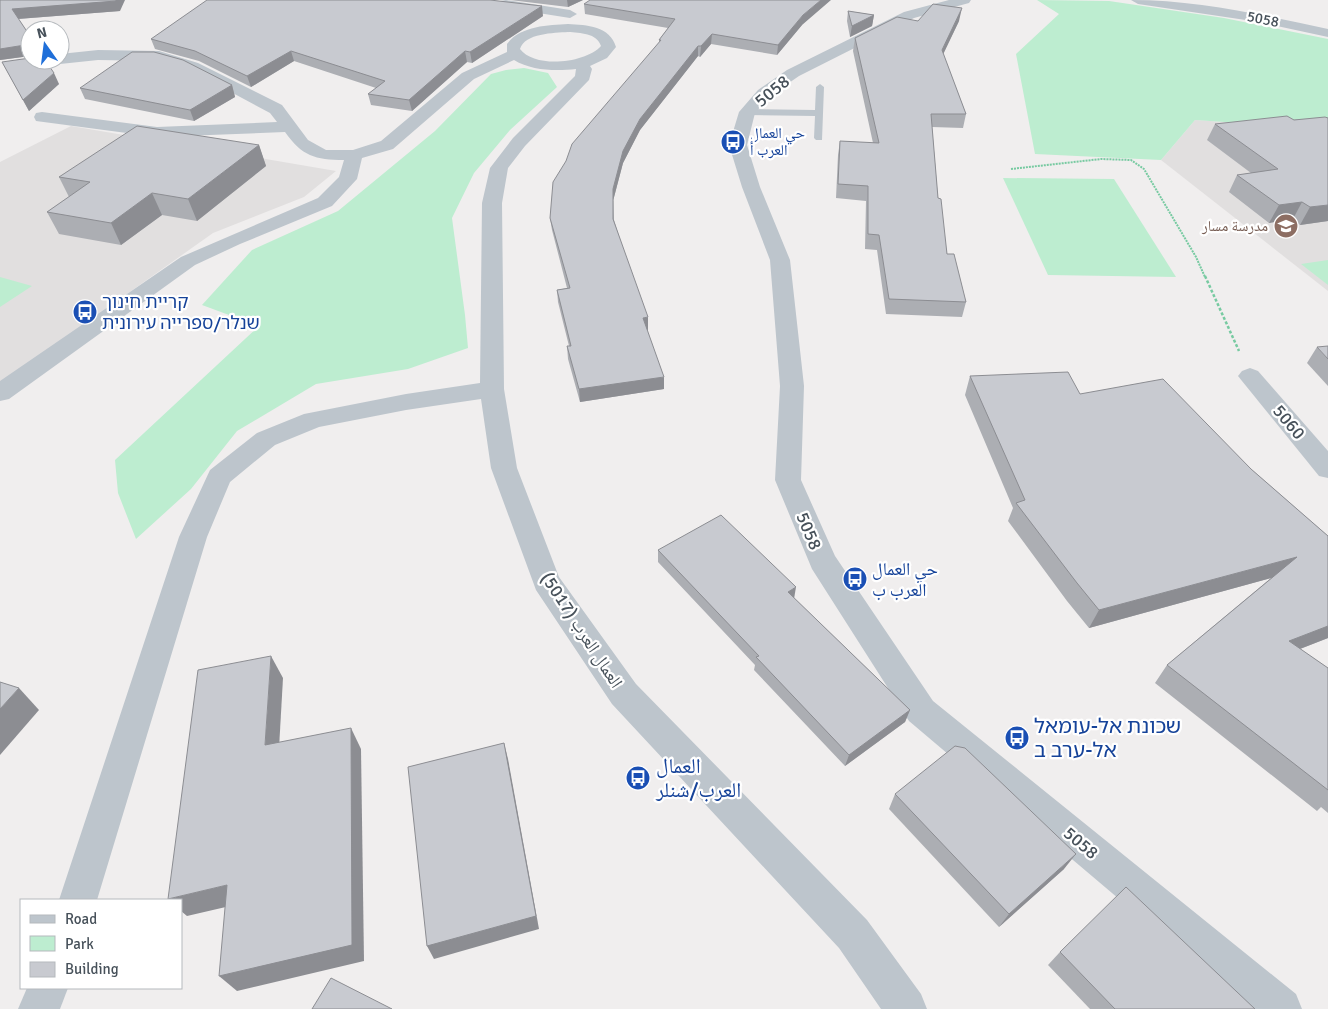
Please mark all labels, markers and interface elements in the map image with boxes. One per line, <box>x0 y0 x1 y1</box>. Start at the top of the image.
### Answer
street label: 5058 <box>1245 7 1281 31</box>
north arrow <box>20 20 70 70</box>
text: N <box>35 23 49 42</box>
street label: 5058 <box>750 70 794 112</box>
place label: حي العمال العرب أ <box>750 124 805 159</box>
bus stop icon: حي العمال العرب أ <box>720 129 746 155</box>
school or university icon: مدرسة مسار <box>1273 213 1299 239</box>
place label: مدرسة مسار <box>1201 217 1268 235</box>
place label: קריית חינוך שנלר/ספרייה עירונית <box>102 291 260 334</box>
bus stop icon: קריית חינוך שנלר/ספרייה עירונית <box>72 299 98 325</box>
street label: 5060 <box>1268 400 1310 444</box>
street label: 5058 <box>791 509 827 553</box>
place label: حي العمال العرب ب <box>872 558 938 601</box>
bus stop icon: حي العمال العرب ب <box>842 566 868 592</box>
street label: العمال العرب (5017) <box>536 568 628 692</box>
place label: שכונת אל-עומאל אל-ערב ב <box>1034 713 1181 763</box>
bus stop icon: שכונת אל-עומאל אל-ערב ב <box>1004 725 1030 751</box>
place label: العمال العرب/شنلر <box>655 753 741 803</box>
bus stop icon: العمال العرب/شنلر <box>625 765 651 791</box>
street label: 5058 <box>1059 822 1103 864</box>
legend <box>20 899 182 989</box>
text: Road <box>65 910 97 928</box>
text: Park <box>65 935 94 953</box>
text: Building <box>65 960 119 978</box>

